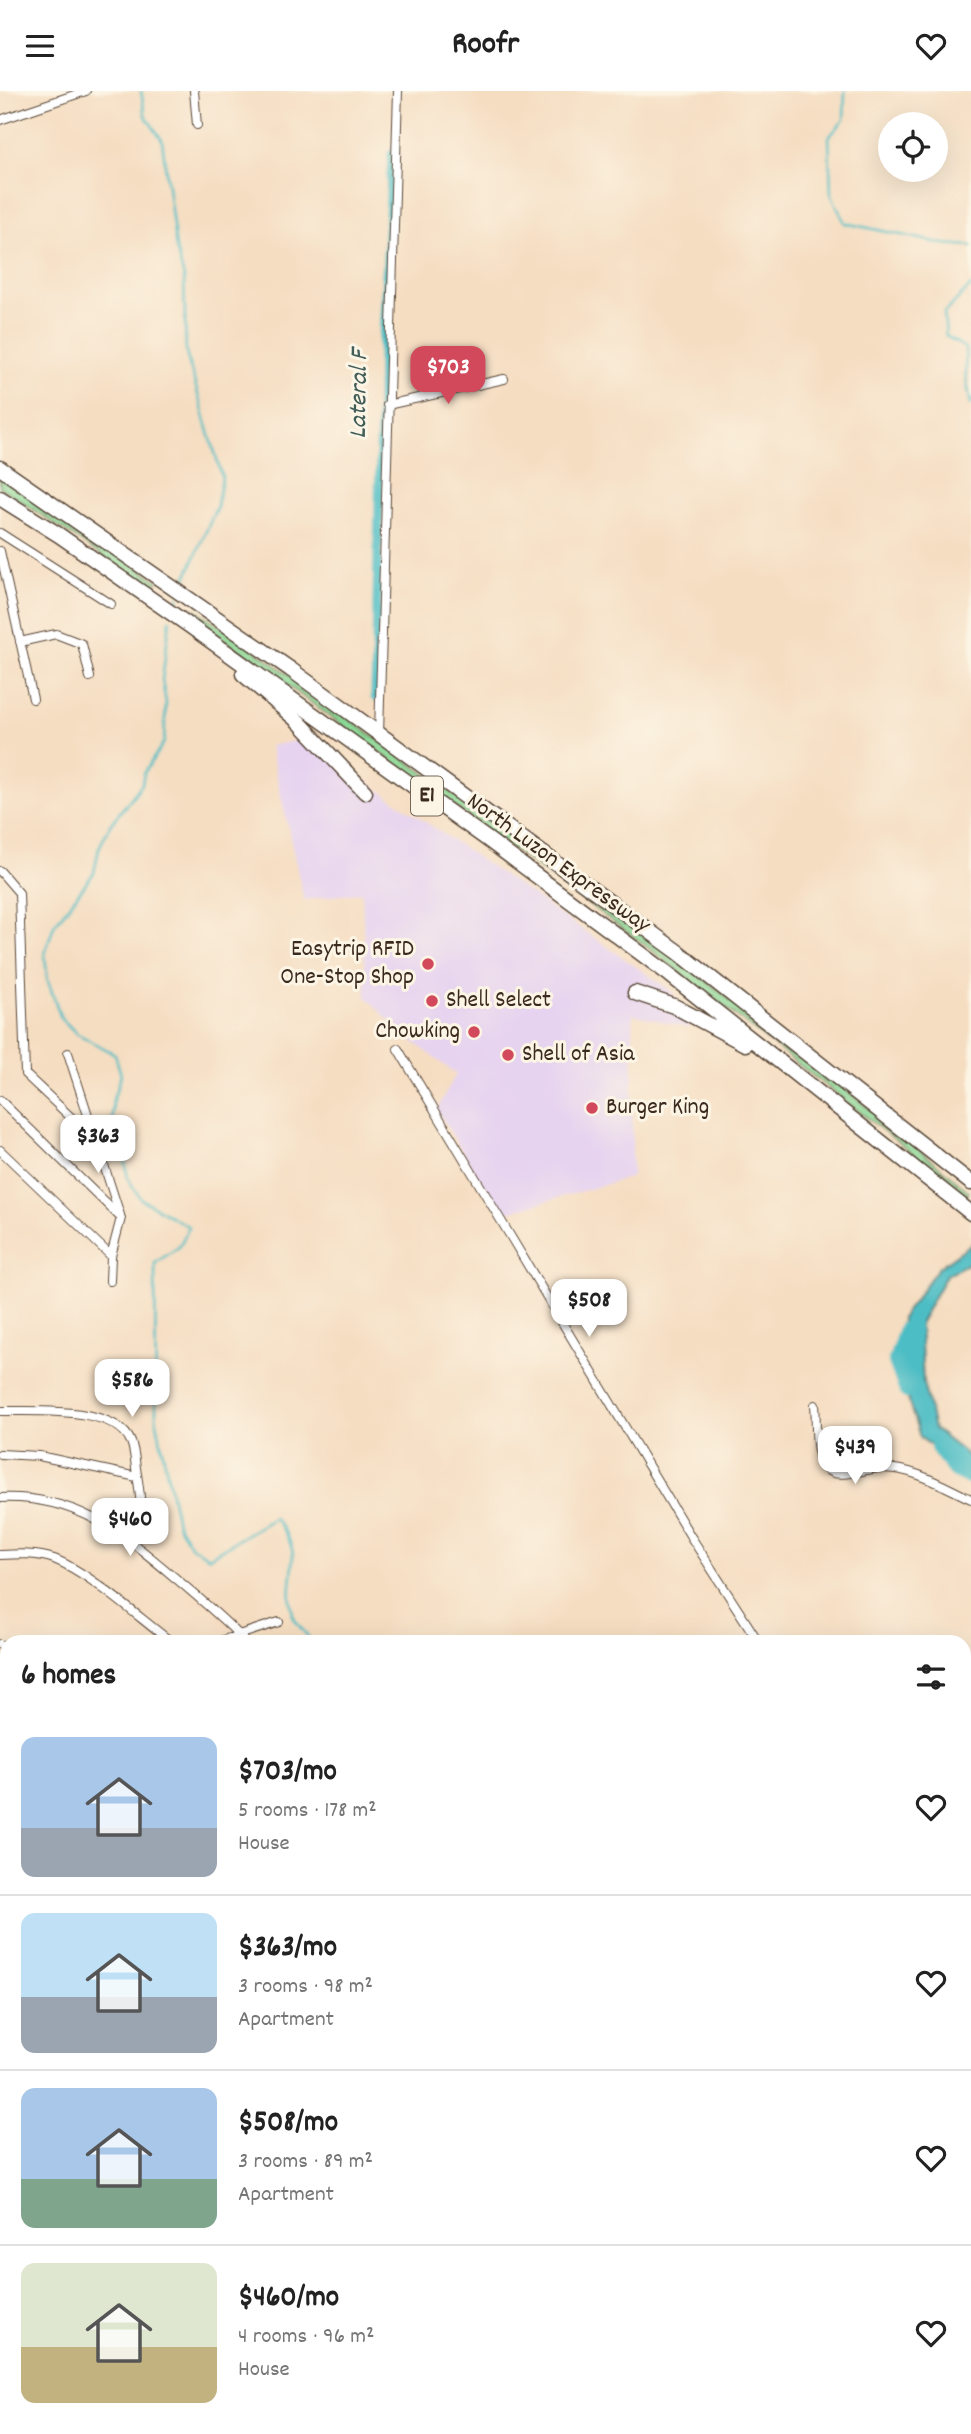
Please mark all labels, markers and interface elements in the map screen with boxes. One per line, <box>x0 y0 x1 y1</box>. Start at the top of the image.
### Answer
text: Roofr <box>452 23 519 69</box>
icon: menu <box>21 27 59 65</box>
icon: heart <box>912 27 950 65</box>
map controls <box>878 112 948 182</box>
button: locate <box>878 112 948 182</box>
water label: Lateral F <box>341 346 379 439</box>
pin: $703 <box>407 347 489 406</box>
text: $703 <box>426 352 470 385</box>
road number: E1 <box>411 776 443 815</box>
street label: North Luzon Expressway <box>459 786 658 943</box>
place label: Easytrip RFID One-Stop Shop <box>280 933 414 995</box>
marker: Easytrip RFID One-Stop Shop <box>420 956 436 972</box>
place label: Shell Select <box>446 984 551 1018</box>
marker: Shell Select <box>424 993 440 1009</box>
place label: Chowking <box>375 1015 460 1049</box>
marker: Chowking <box>466 1024 482 1040</box>
place label: Shell of Asia <box>522 1038 635 1072</box>
marker: Shell of Asia <box>500 1047 516 1063</box>
place label: Burger King <box>606 1091 709 1125</box>
marker: Burger King <box>584 1100 600 1116</box>
pin: $363 <box>57 1115 139 1175</box>
text: $363 <box>76 1121 120 1154</box>
pin: $508 <box>548 1279 630 1339</box>
text: $508 <box>567 1285 611 1318</box>
pin: $586 <box>91 1359 173 1419</box>
text: $586 <box>111 1365 153 1398</box>
pin: $439 <box>814 1427 896 1486</box>
text: $439 <box>834 1432 876 1465</box>
pin: $460 <box>89 1499 171 1558</box>
text: $460 <box>107 1504 153 1537</box>
text: 6 homes <box>21 1656 116 1699</box>
icon: filters <box>912 1658 950 1696</box>
text: $703/mo <box>238 1752 337 1795</box>
icon: home <box>77 1765 161 1849</box>
icon: heart <box>912 1788 950 1826</box>
text: 5 rooms · 178 m² <box>238 1795 377 1828</box>
text: House <box>238 1828 290 1861</box>
text: $363/mo <box>238 1928 337 1971</box>
icon: home <box>77 1941 161 2025</box>
icon: heart <box>912 1964 950 2002</box>
text: 3 rooms · 98 m² <box>238 1971 373 2004</box>
text: Apartment <box>238 2004 334 2037</box>
text: $508/mo <box>238 2103 338 2146</box>
icon: home <box>77 2116 161 2200</box>
icon: heart <box>912 2139 950 2177</box>
text: 3 rooms · 89 m² <box>238 2146 373 2179</box>
text: Apartment <box>238 2179 334 2212</box>
text: $460/mo <box>238 2278 339 2321</box>
icon: home <box>77 2291 161 2375</box>
icon: heart <box>912 2314 950 2352</box>
text: 4 rooms · 96 m² <box>238 2321 374 2354</box>
text: House <box>238 2354 290 2387</box>

